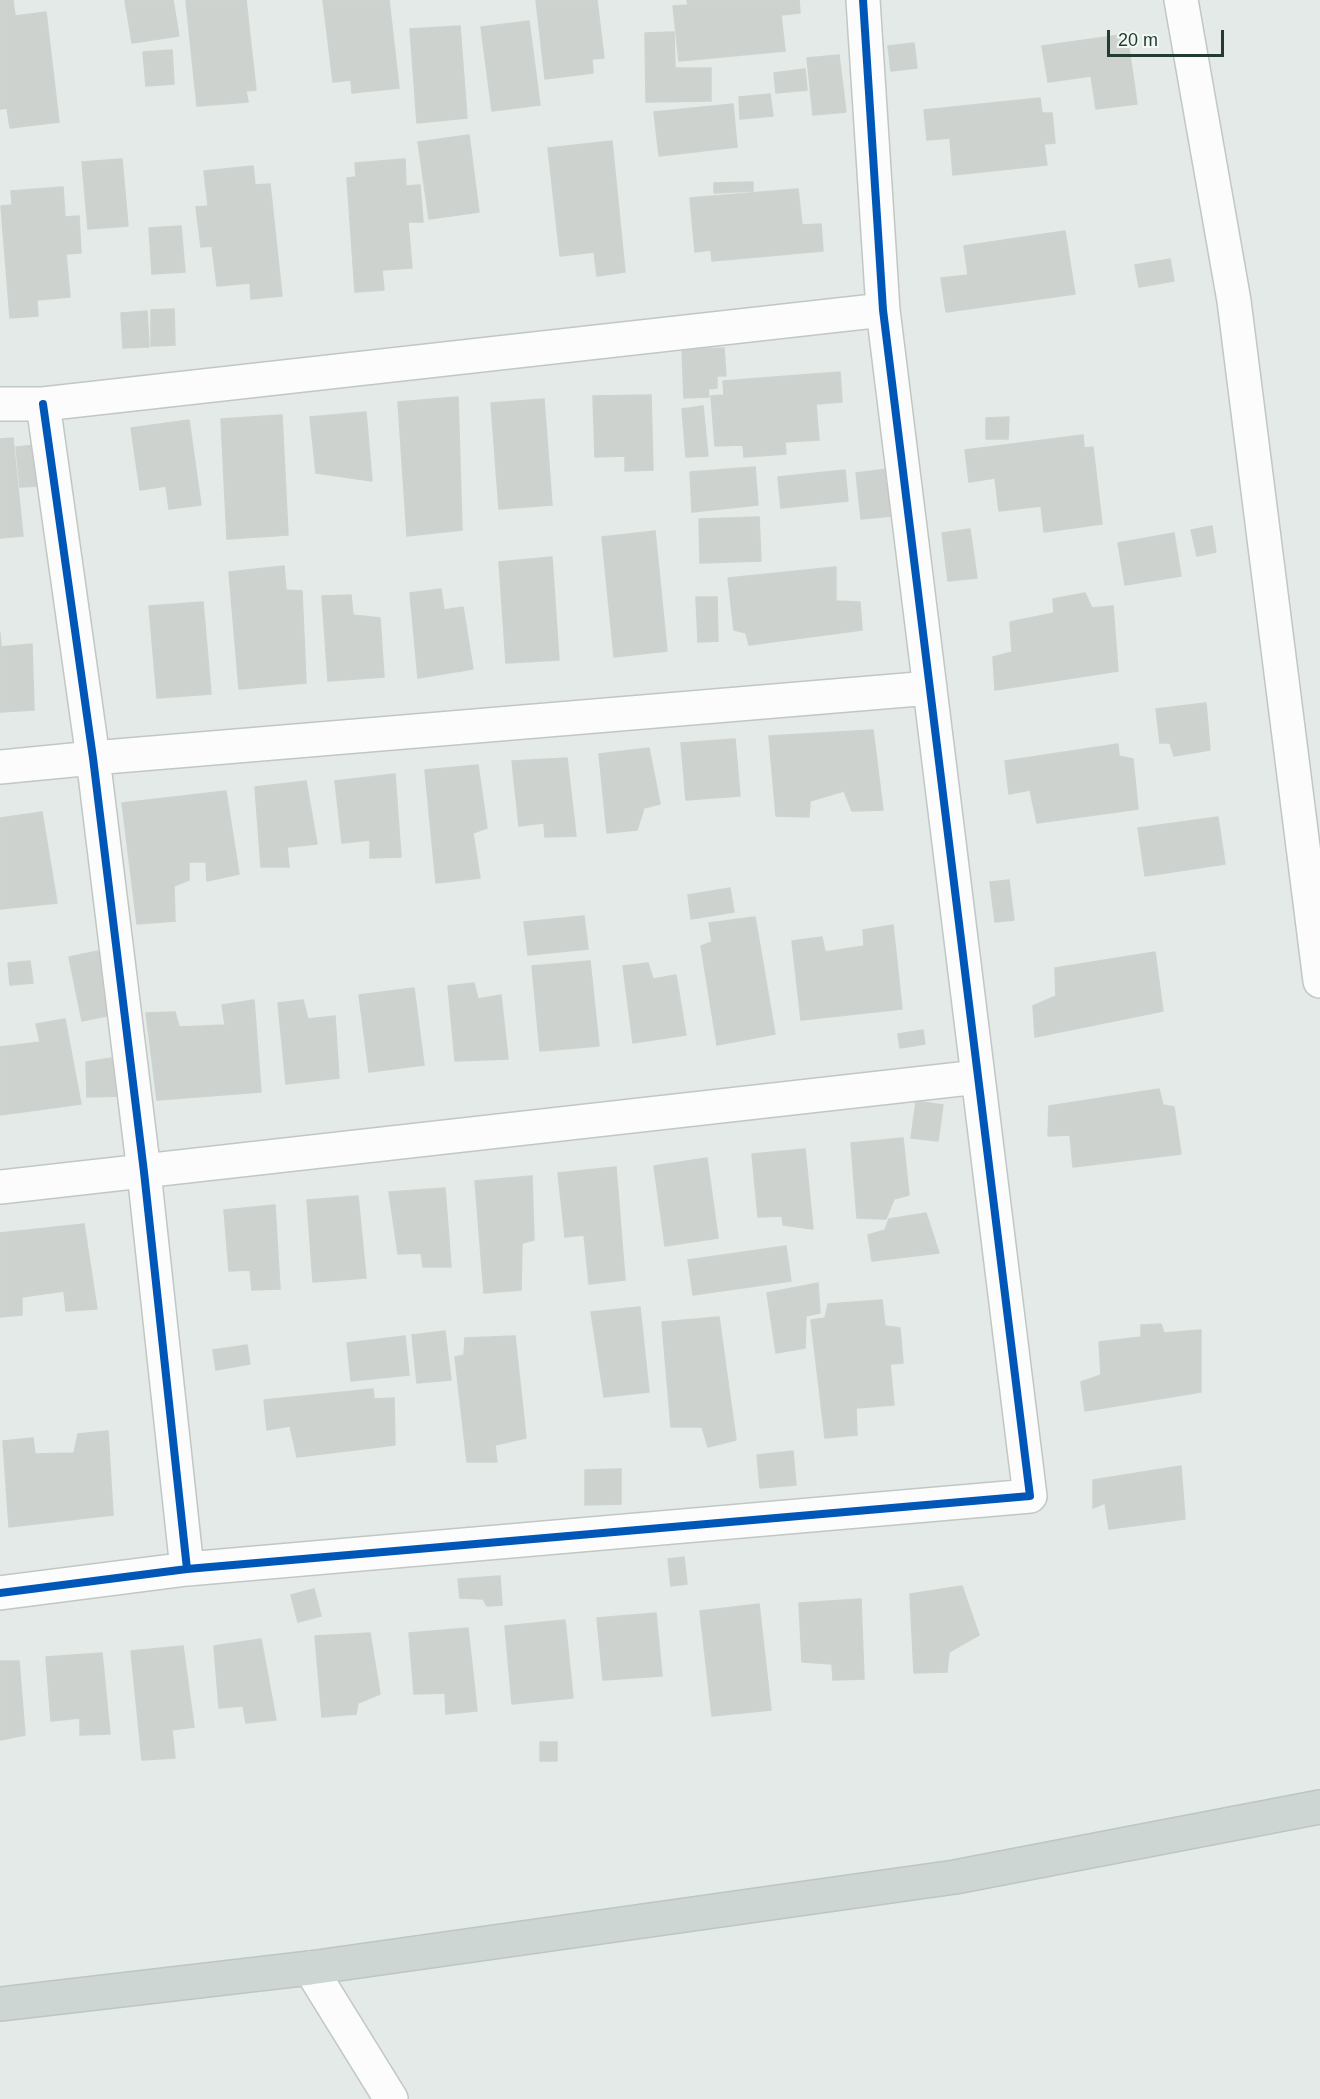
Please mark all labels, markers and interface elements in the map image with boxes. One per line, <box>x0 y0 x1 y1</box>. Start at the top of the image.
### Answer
scale bar <box>1110 18 1227 56</box>
text: 20 m <box>1118 30 1158 50</box>

